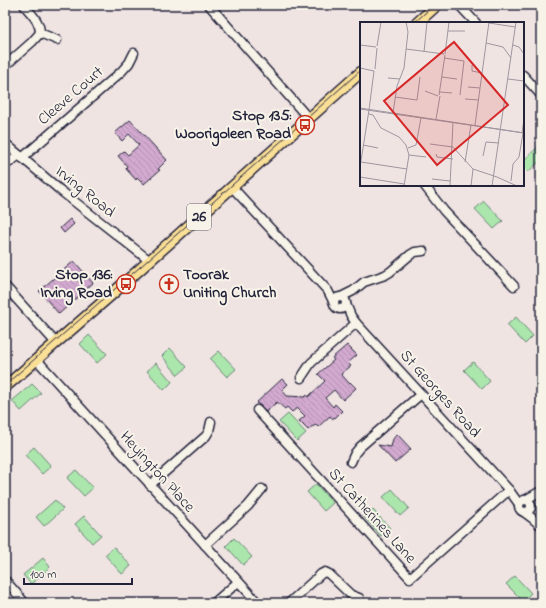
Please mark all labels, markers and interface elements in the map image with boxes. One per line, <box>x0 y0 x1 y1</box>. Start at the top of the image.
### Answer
inset map <box>360 22 524 186</box>
street label: Cleeve Court <box>33 60 110 131</box>
place label: Stop 135: Woorigoleen Road <box>175 104 292 147</box>
bus stop icon: Stop 135: Woorigoleen Road <box>294 114 316 136</box>
street label: Irving Road <box>50 160 120 224</box>
road number: 26 <box>187 204 211 230</box>
place label: Stop 136: Irving Road <box>40 263 113 306</box>
place label: Toorak Uniting Church <box>183 263 277 306</box>
bus stop icon: Stop 136: Irving Road <box>115 273 137 295</box>
church icon: Toorak Uniting Church <box>158 273 180 295</box>
street label: St Georges Road <box>394 345 486 443</box>
street label: Heyington Place <box>114 426 201 519</box>
street label: St Catherines Lane <box>322 463 422 570</box>
scale bar <box>24 560 132 586</box>
text: 100 m <box>30 566 57 584</box>

